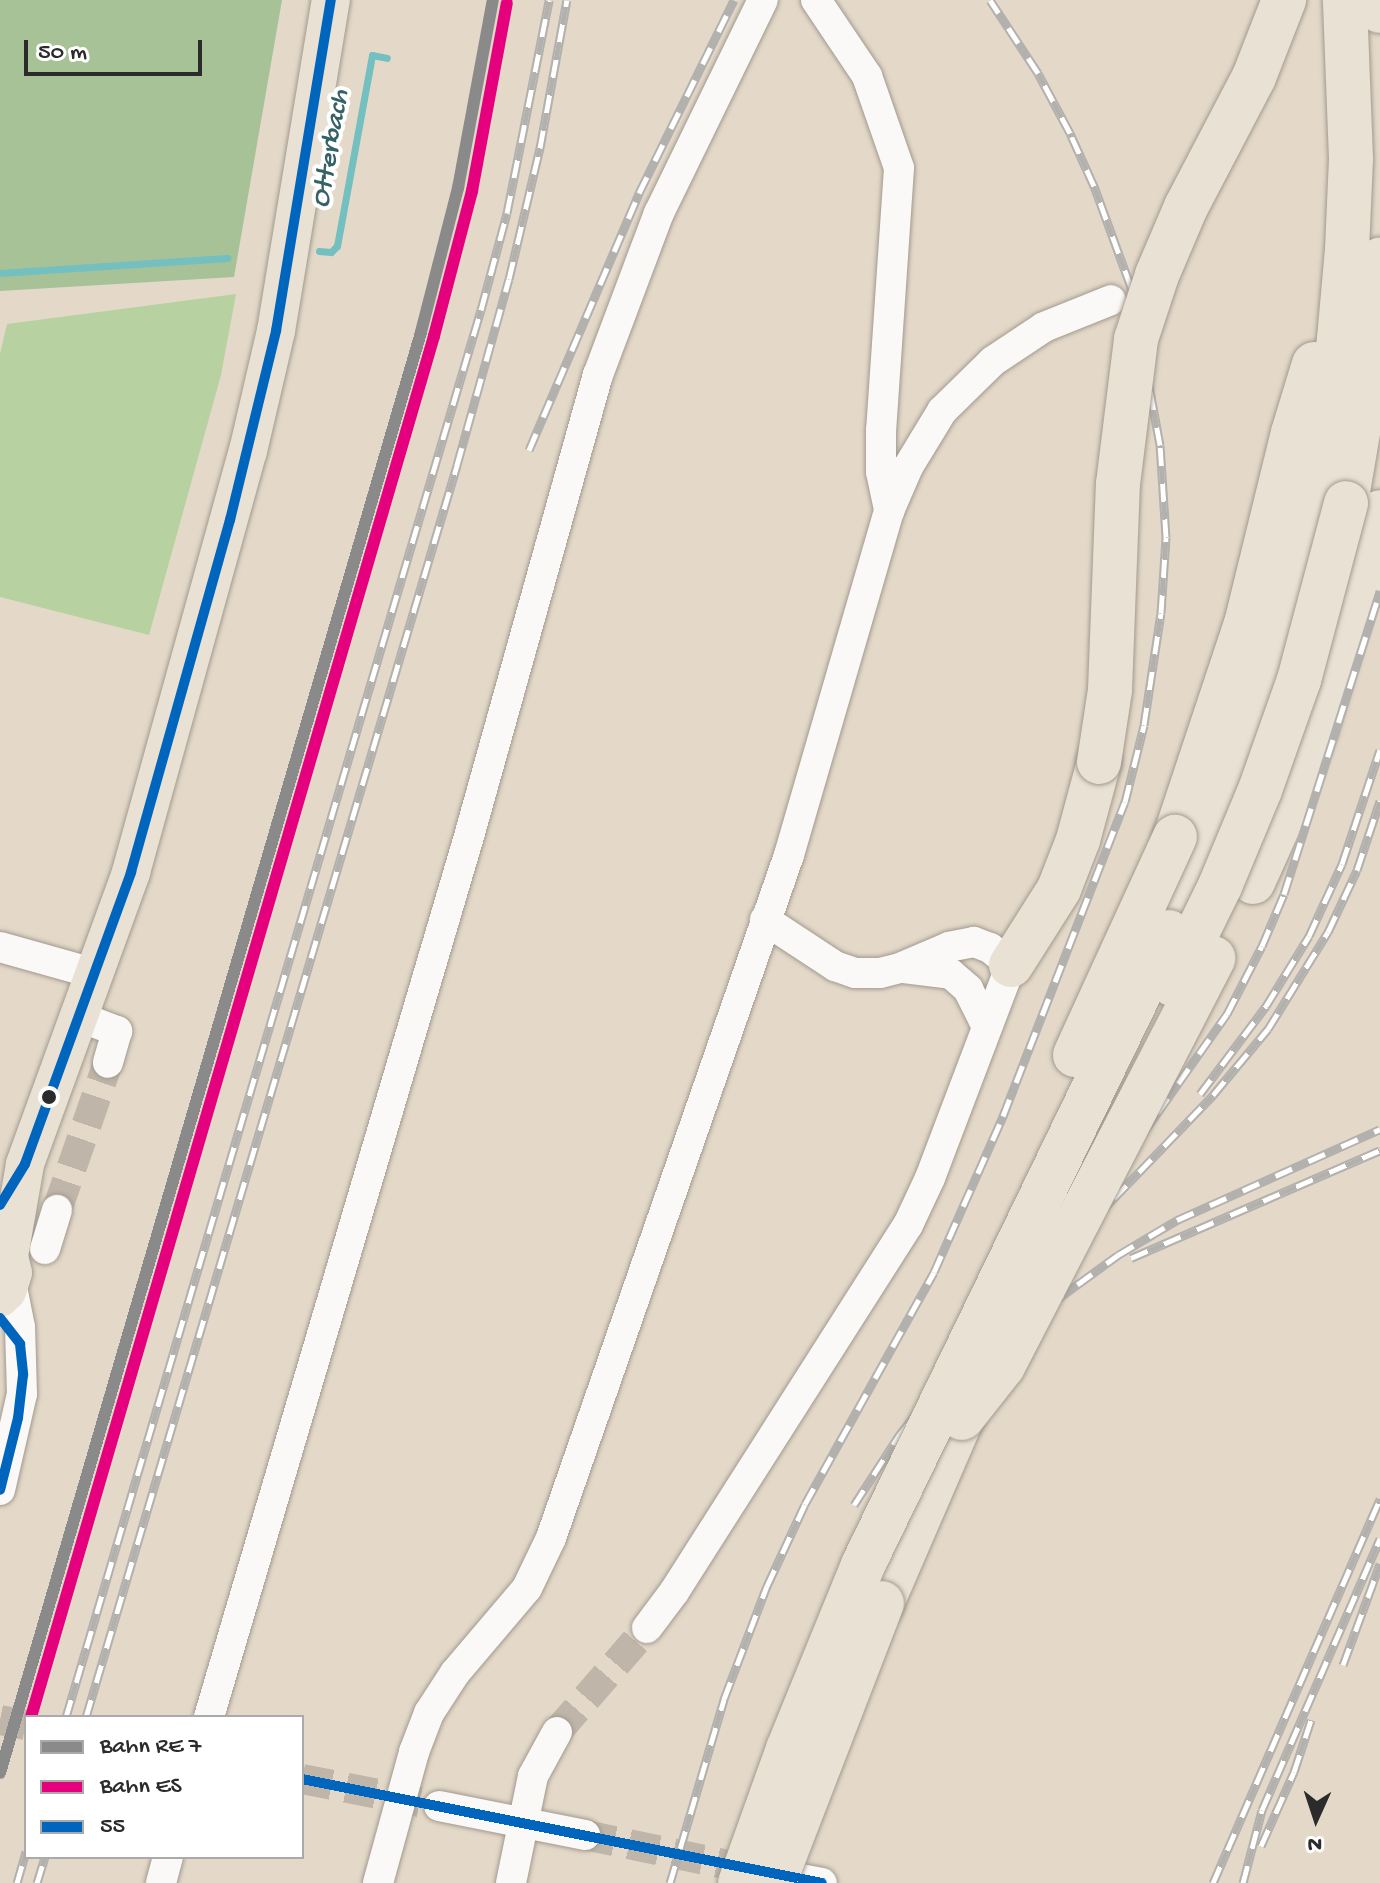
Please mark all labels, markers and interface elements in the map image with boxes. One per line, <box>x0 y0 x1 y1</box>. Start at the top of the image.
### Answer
scale bar <box>28 24 206 74</box>
text: 50 m <box>38 39 87 68</box>
water label: Otterbach <box>305 88 359 210</box>
unlabelled marker <box>41 1089 57 1105</box>
legend <box>24 1715 304 1859</box>
text: Bahn RE 7 <box>100 1733 201 1762</box>
text: Bahn ES <box>100 1773 182 1802</box>
north arrow <box>1276 1779 1356 1859</box>
text: 55 <box>100 1813 125 1842</box>
text: N <box>1307 1830 1323 1856</box>

